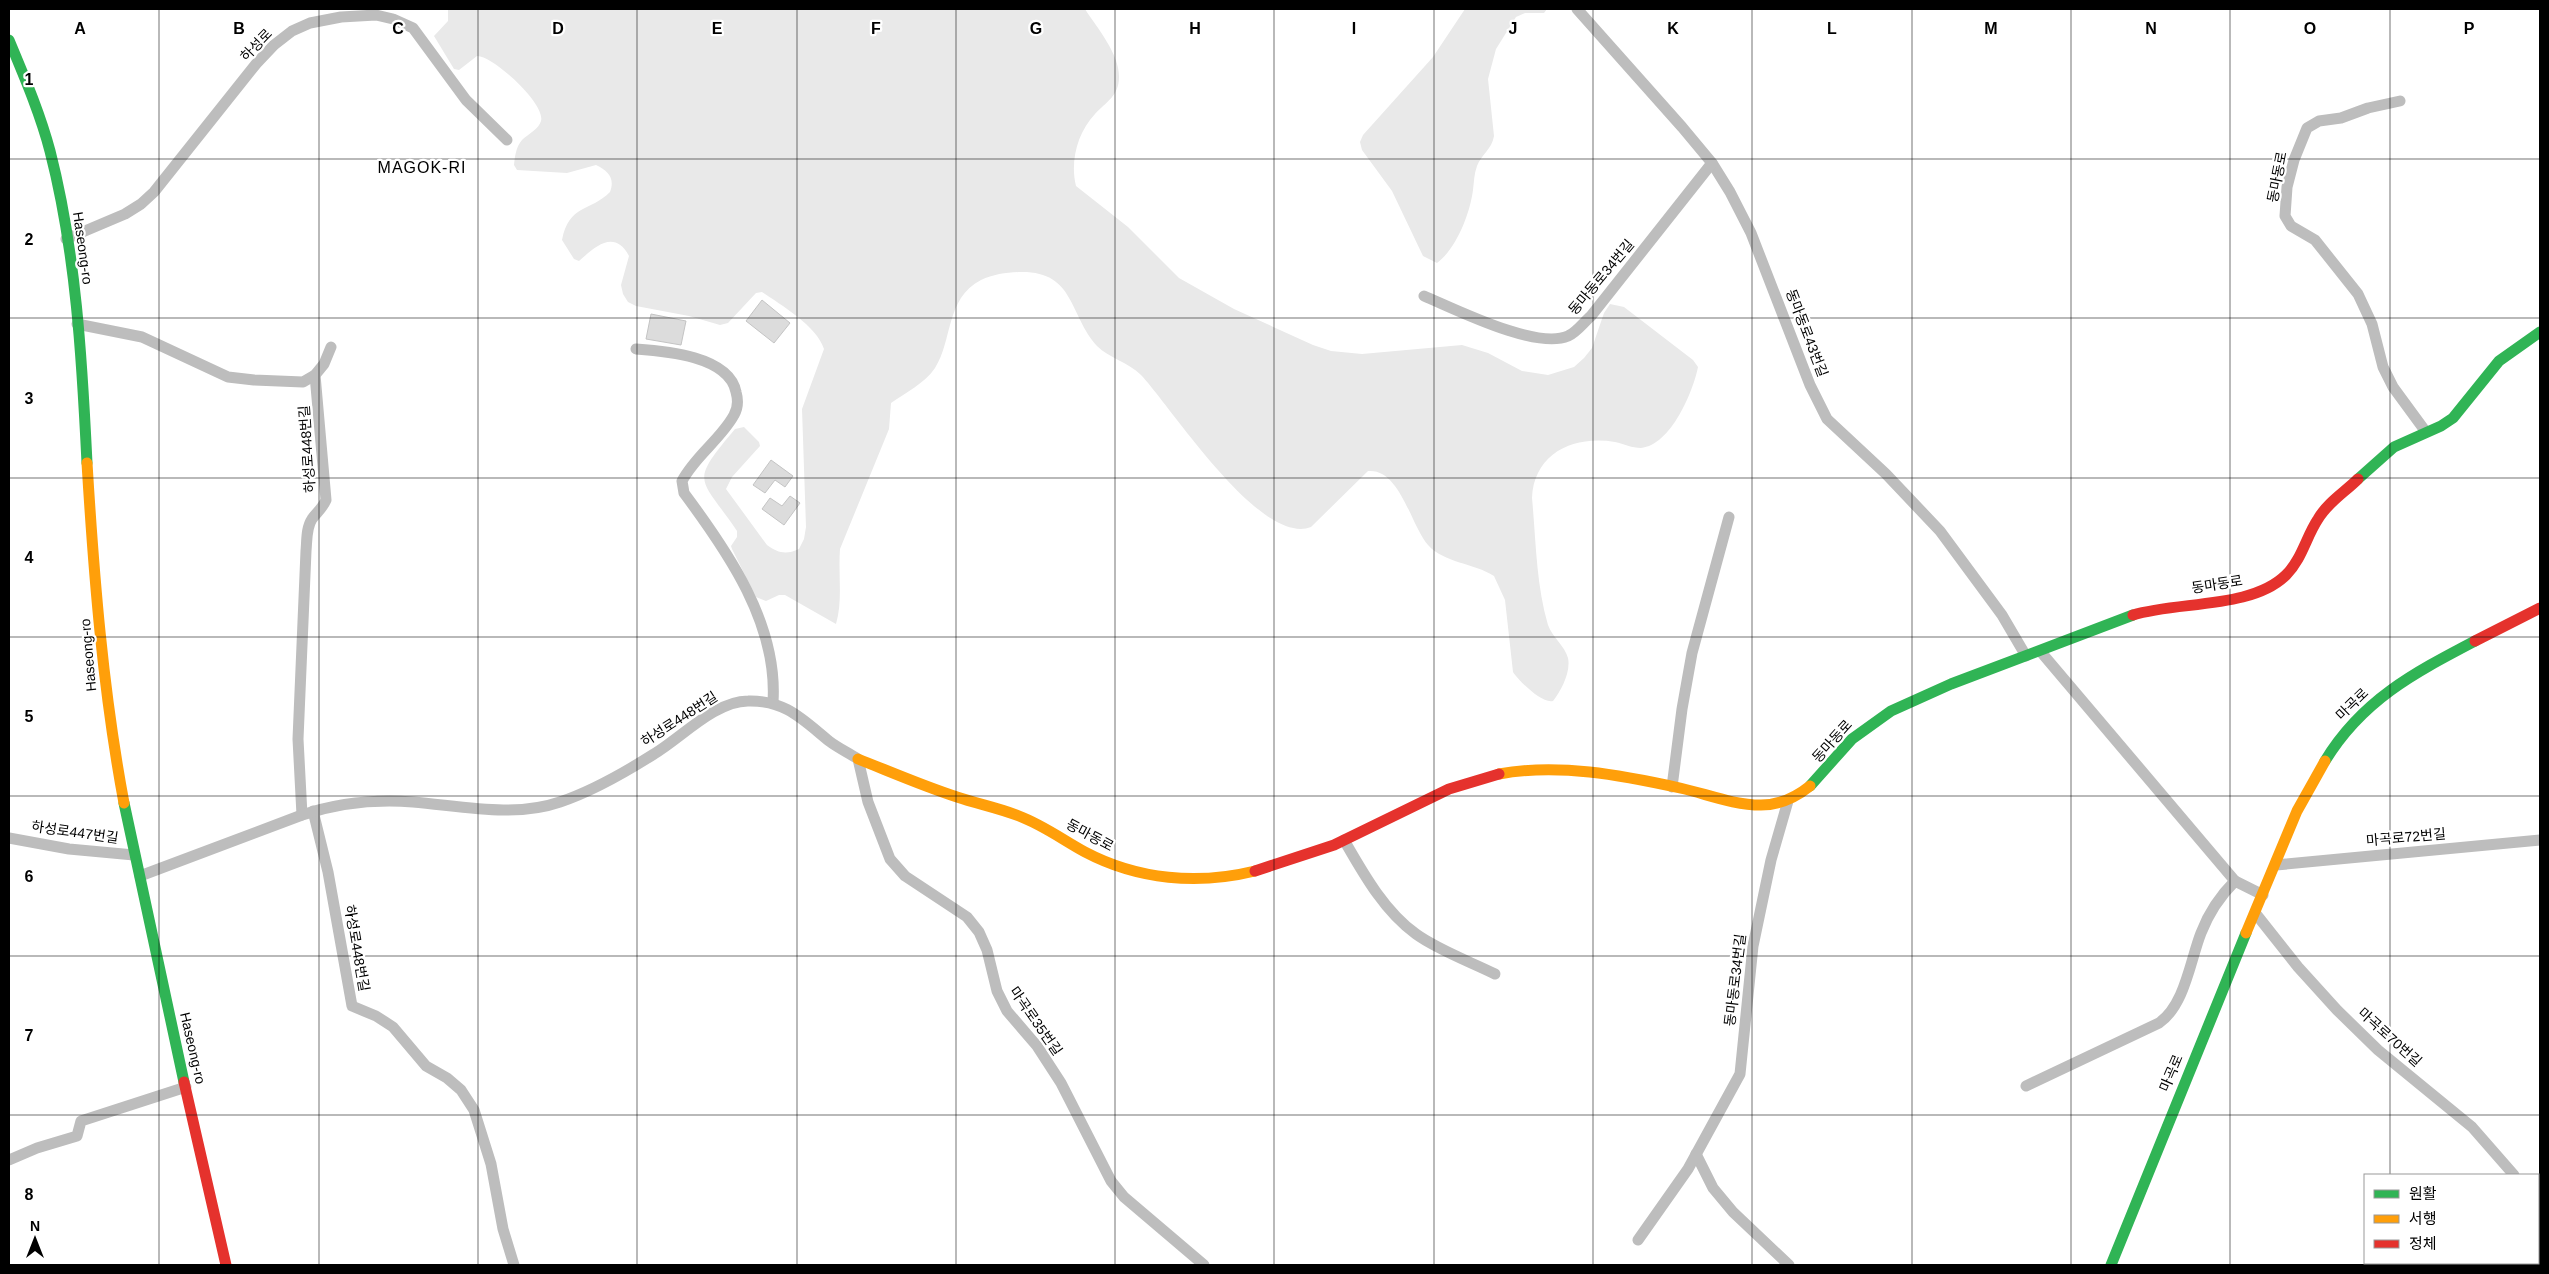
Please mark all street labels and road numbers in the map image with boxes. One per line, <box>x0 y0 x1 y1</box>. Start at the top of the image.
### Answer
street label: 하성로 <box>237 25 275 64</box>
street label: 동마동로 <box>2264 150 2290 204</box>
street label: Haseong-ro <box>70 211 96 286</box>
street label: 동마동로34번길 <box>1565 236 1637 318</box>
street label: 동마동로43번길 <box>1783 287 1831 379</box>
street label: 하성로448번길 <box>296 405 318 493</box>
street label: 동마동로 <box>2190 572 2244 596</box>
street label: Haseong-ro <box>77 618 99 692</box>
street label: 마곡로 <box>2333 685 2372 723</box>
street label: 하성로448번길 <box>638 688 720 750</box>
street label: 동마동로 <box>1809 716 1855 766</box>
street label: 동마동로 <box>1063 816 1117 854</box>
street label: 하성로447번길 <box>30 818 120 846</box>
street label: 마곡로72번길 <box>2365 826 2447 848</box>
street label: 하성로448번길 <box>342 903 372 993</box>
street label: 동마동로34번길 <box>1721 933 1749 1027</box>
street label: 마곡로35번길 <box>1007 984 1065 1058</box>
street label: 마곡로70번길 <box>2355 1004 2425 1070</box>
street label: Haseong-ro <box>177 1011 209 1086</box>
street label: 마곡로 <box>2156 1052 2186 1094</box>

